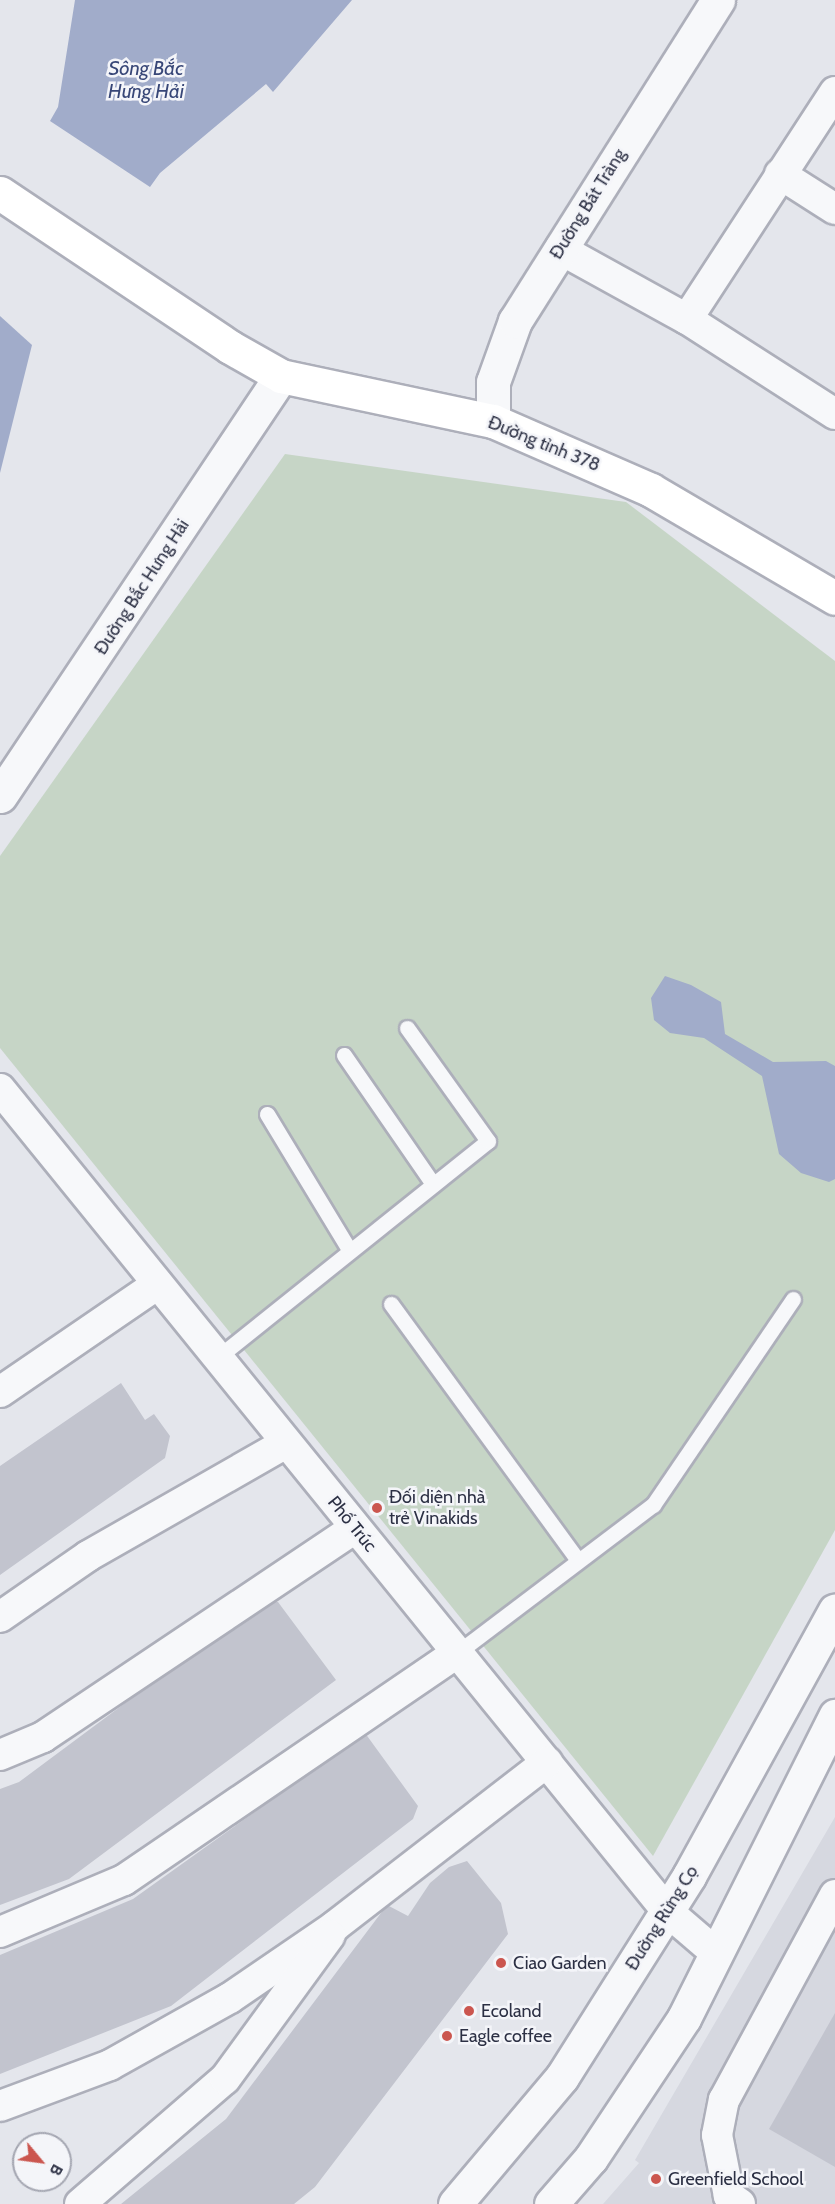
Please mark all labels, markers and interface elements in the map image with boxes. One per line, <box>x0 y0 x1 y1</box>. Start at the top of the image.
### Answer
water label: Sông Bắc Hưng Hải <box>108 57 184 104</box>
street label: Đường Bát Tràng <box>545 145 631 263</box>
street label: Đường tỉnh 378 <box>485 412 603 476</box>
street label: Đường Bắc Hưng Hải <box>90 515 194 659</box>
place label: Đối diện nhà trẻ Vinakids <box>389 1487 485 1530</box>
street label: Phố Trúc <box>323 1492 381 1556</box>
marker: Đối diện nhà trẻ Vinakids <box>370 1501 384 1515</box>
street label: Đường Rừng Cọ <box>621 1862 703 1974</box>
place label: Ciao Garden <box>513 1952 607 1974</box>
marker: Ciao Garden <box>494 1956 508 1970</box>
place label: Ecoland <box>481 2000 542 2022</box>
marker: Ecoland <box>462 2004 476 2018</box>
place label: Eagle coffee <box>459 2025 552 2047</box>
marker: Eagle coffee <box>440 2029 454 2043</box>
north arrow <box>12 2132 72 2192</box>
text: B <box>46 2161 67 2179</box>
place label: Greenfield School <box>668 2168 804 2190</box>
marker: Greenfield School <box>649 2172 663 2186</box>

